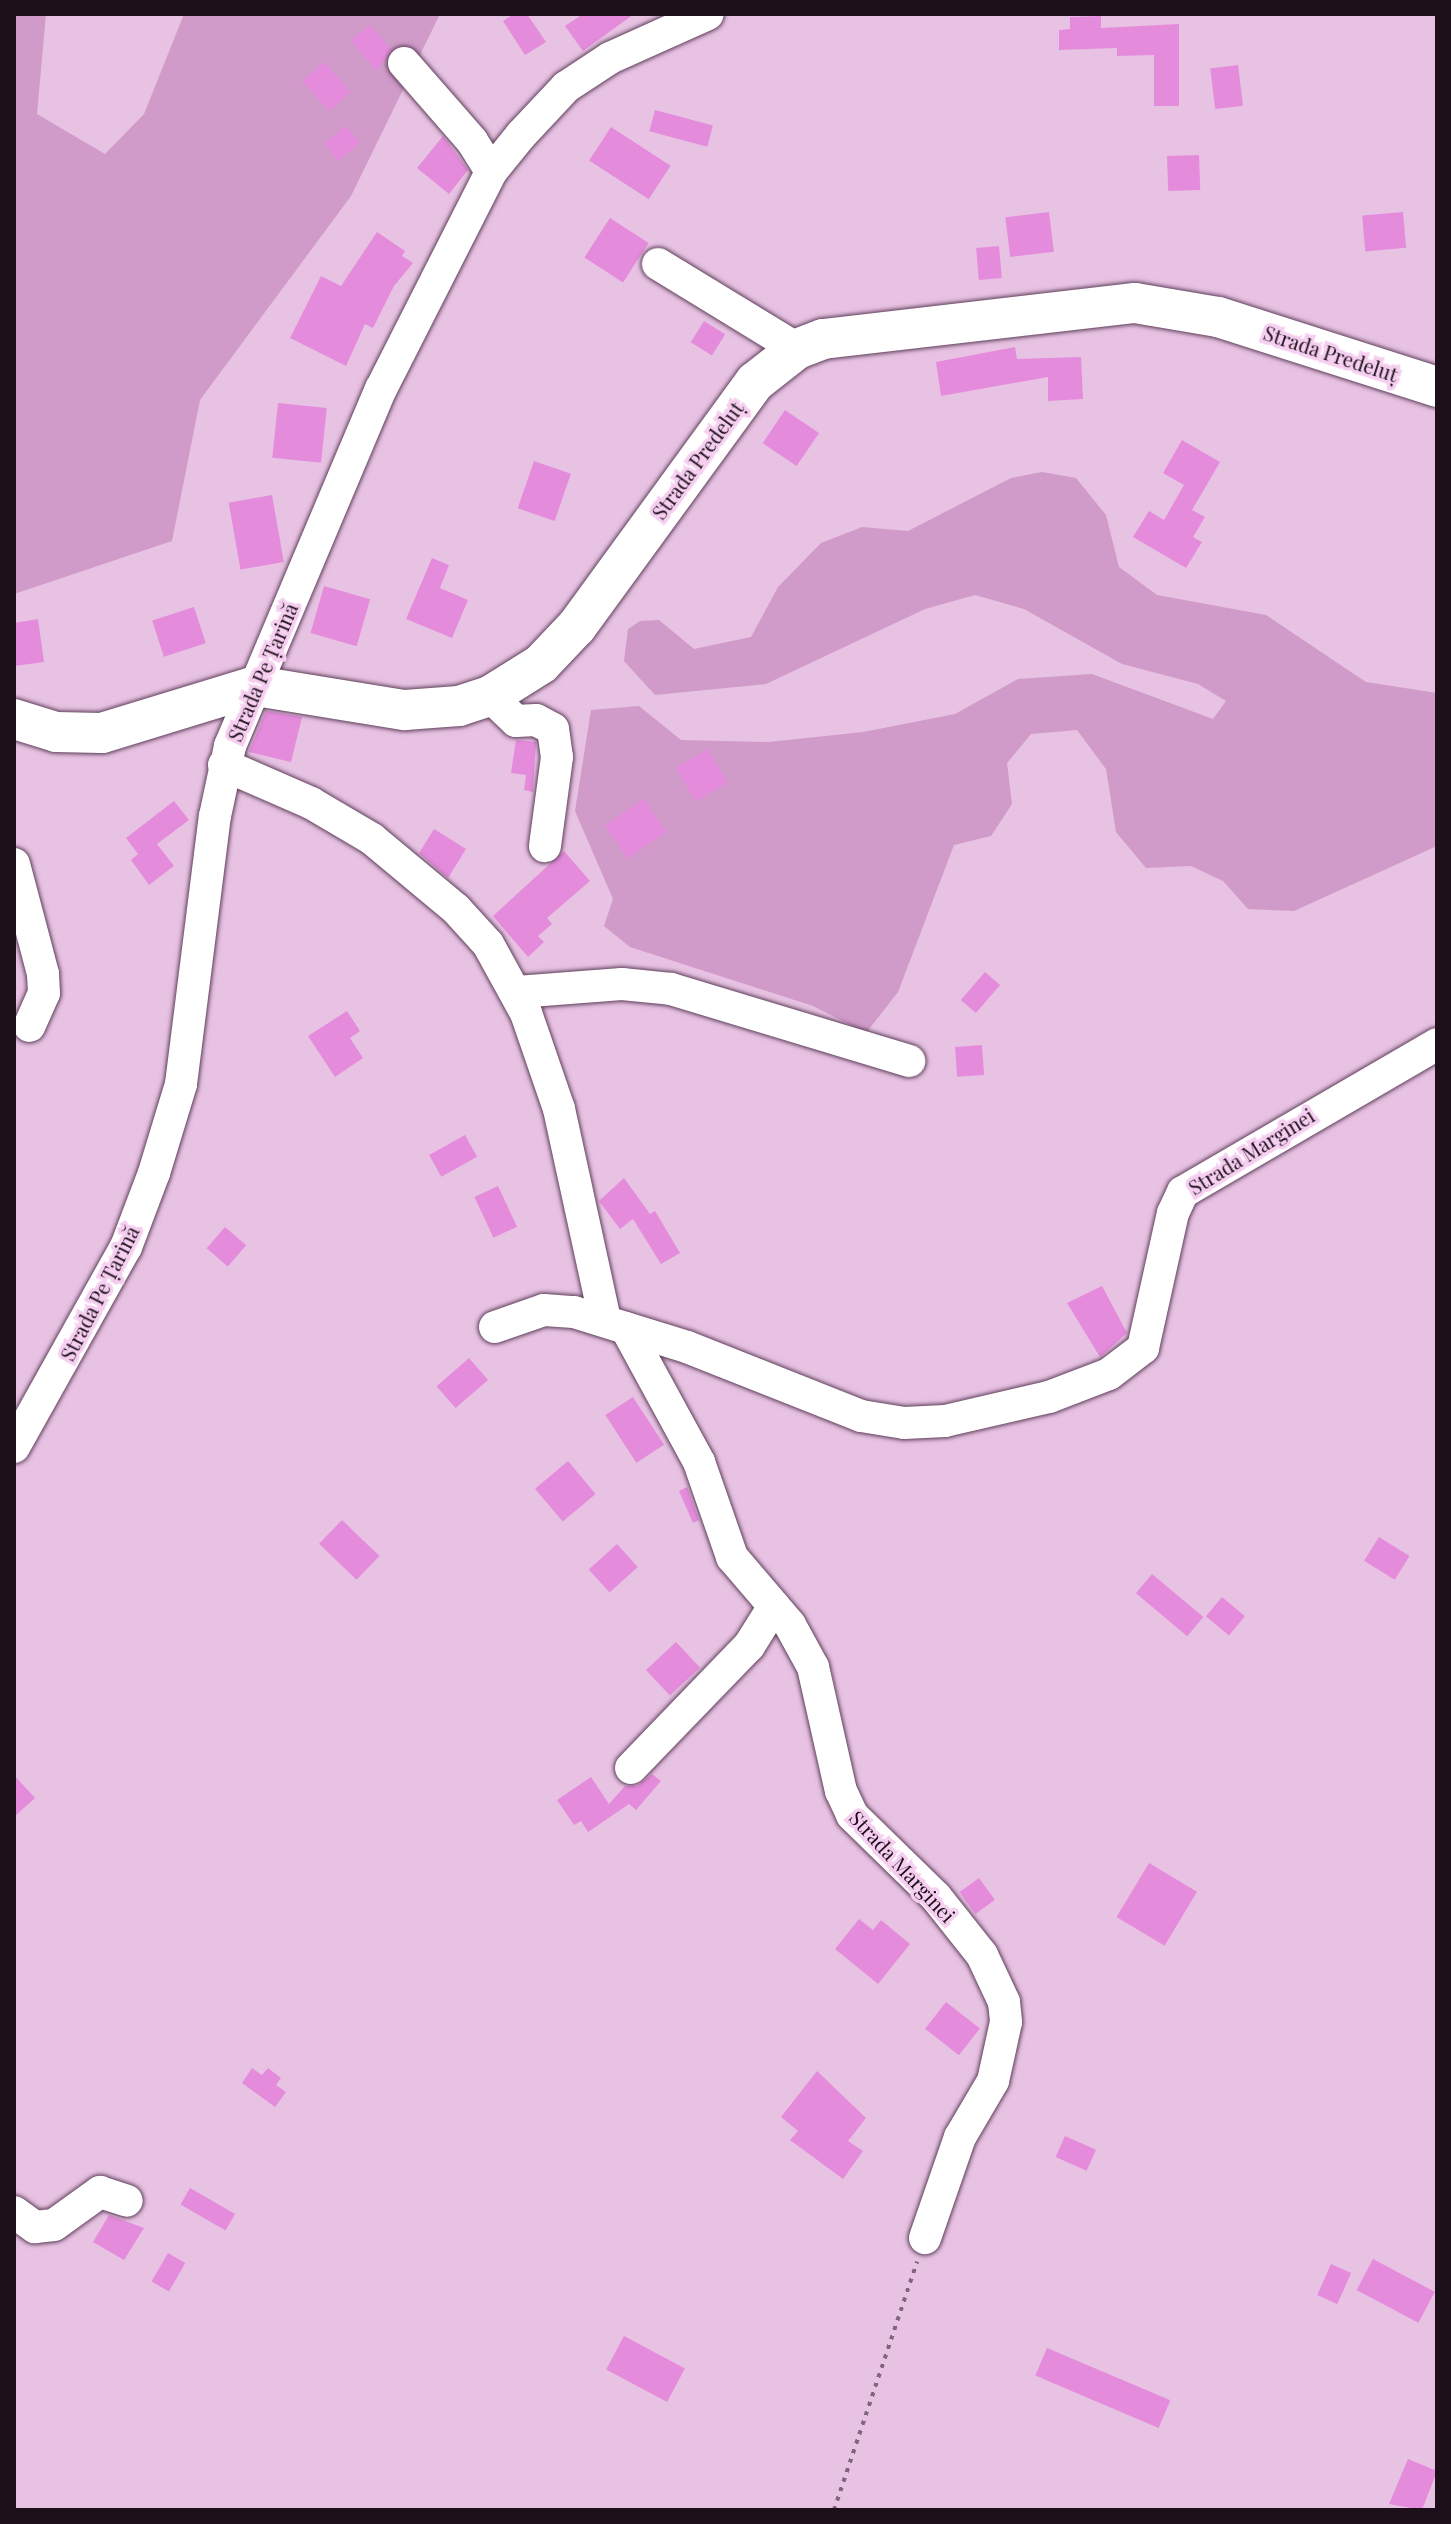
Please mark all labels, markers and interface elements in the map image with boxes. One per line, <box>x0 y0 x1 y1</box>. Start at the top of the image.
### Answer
street label: Strada Predeluț <box>1261 320 1401 386</box>
street label: Strada Predeluț <box>646 396 748 524</box>
street label: Strada Pe Țarină <box>222 599 302 745</box>
street label: Strada Marginei <box>1184 1103 1318 1199</box>
street label: Strada Pe Țarină <box>55 1221 143 1365</box>
street label: Strada Marginei <box>845 1805 961 1927</box>

